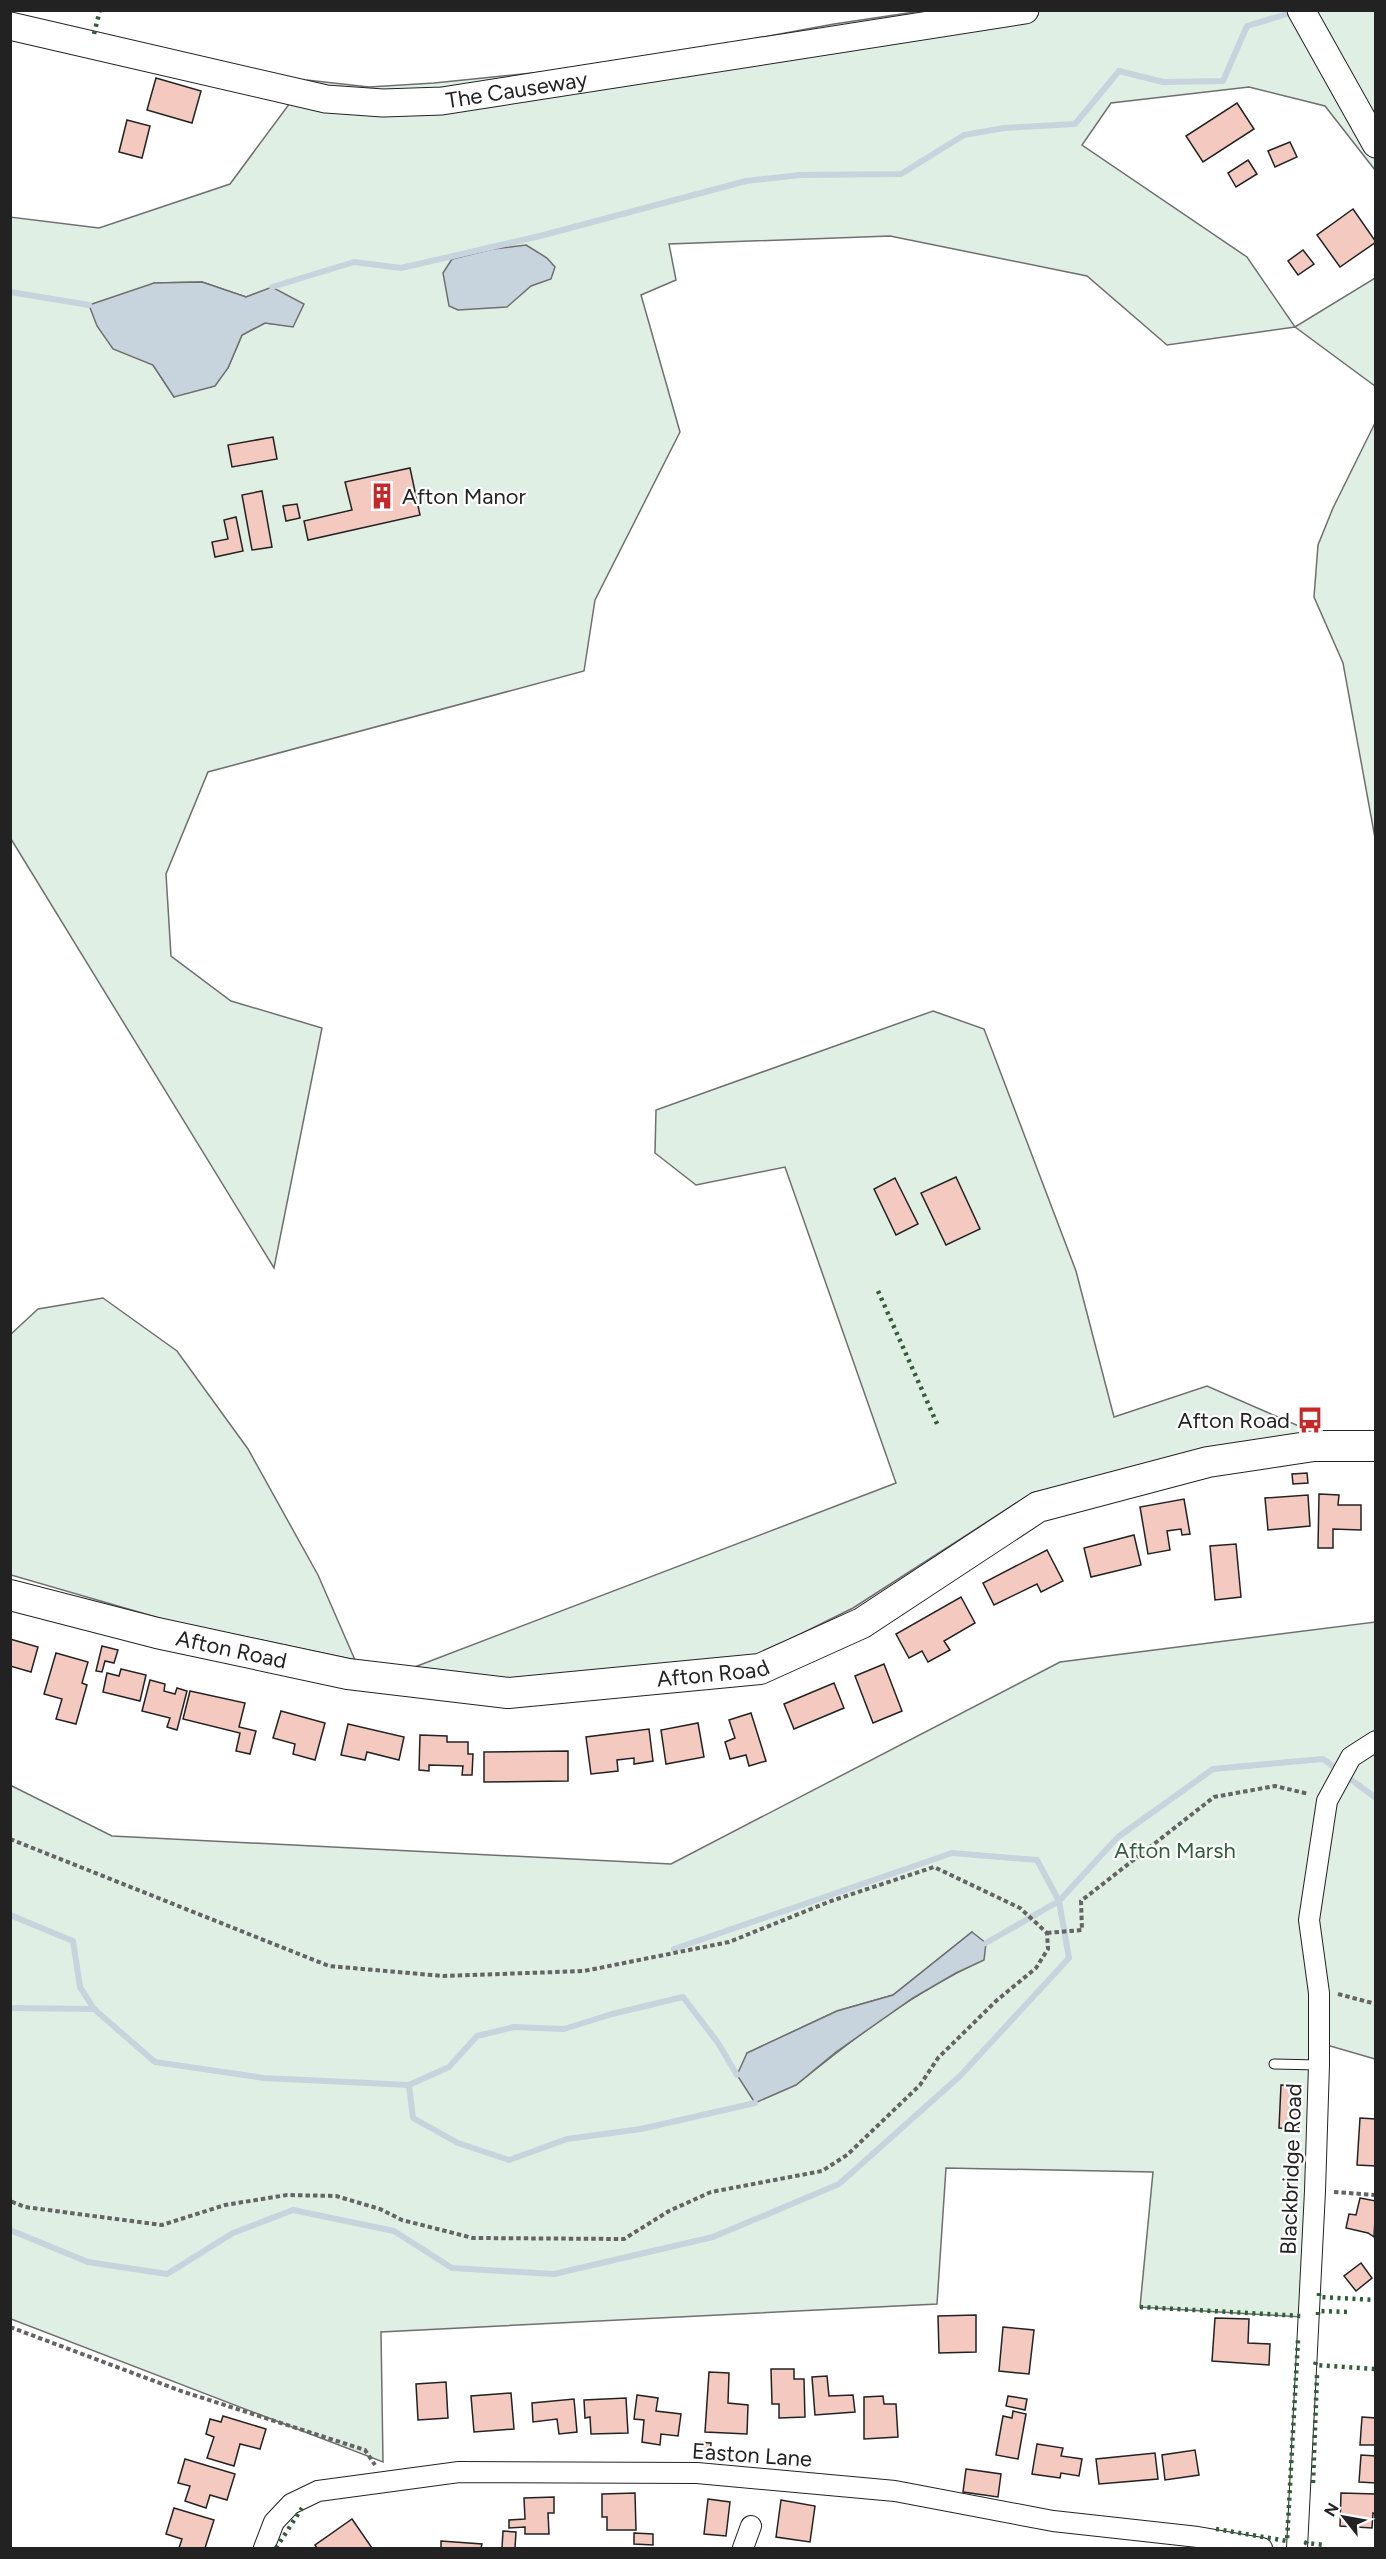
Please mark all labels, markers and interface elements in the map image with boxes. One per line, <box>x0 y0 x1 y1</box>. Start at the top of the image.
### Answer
street label: The Causeway <box>444 65 590 114</box>
building icon: Afton Manor <box>367 481 397 511</box>
place label: Afton Manor <box>402 483 527 510</box>
bus stop icon: Afton Road <box>1295 1405 1325 1435</box>
place label: Afton Road <box>1178 1407 1290 1434</box>
street label: Afton Road <box>174 1624 289 1674</box>
street label: Afton Road <box>656 1653 774 1692</box>
park label: Afton Marsh <box>1114 1837 1236 1864</box>
street label: Blackbridge Road <box>1275 2083 1307 2255</box>
street label: Easton Lane <box>691 2437 813 2473</box>
north arrow <box>1314 2487 1374 2547</box>
text: N <box>1320 2499 1343 2520</box>

